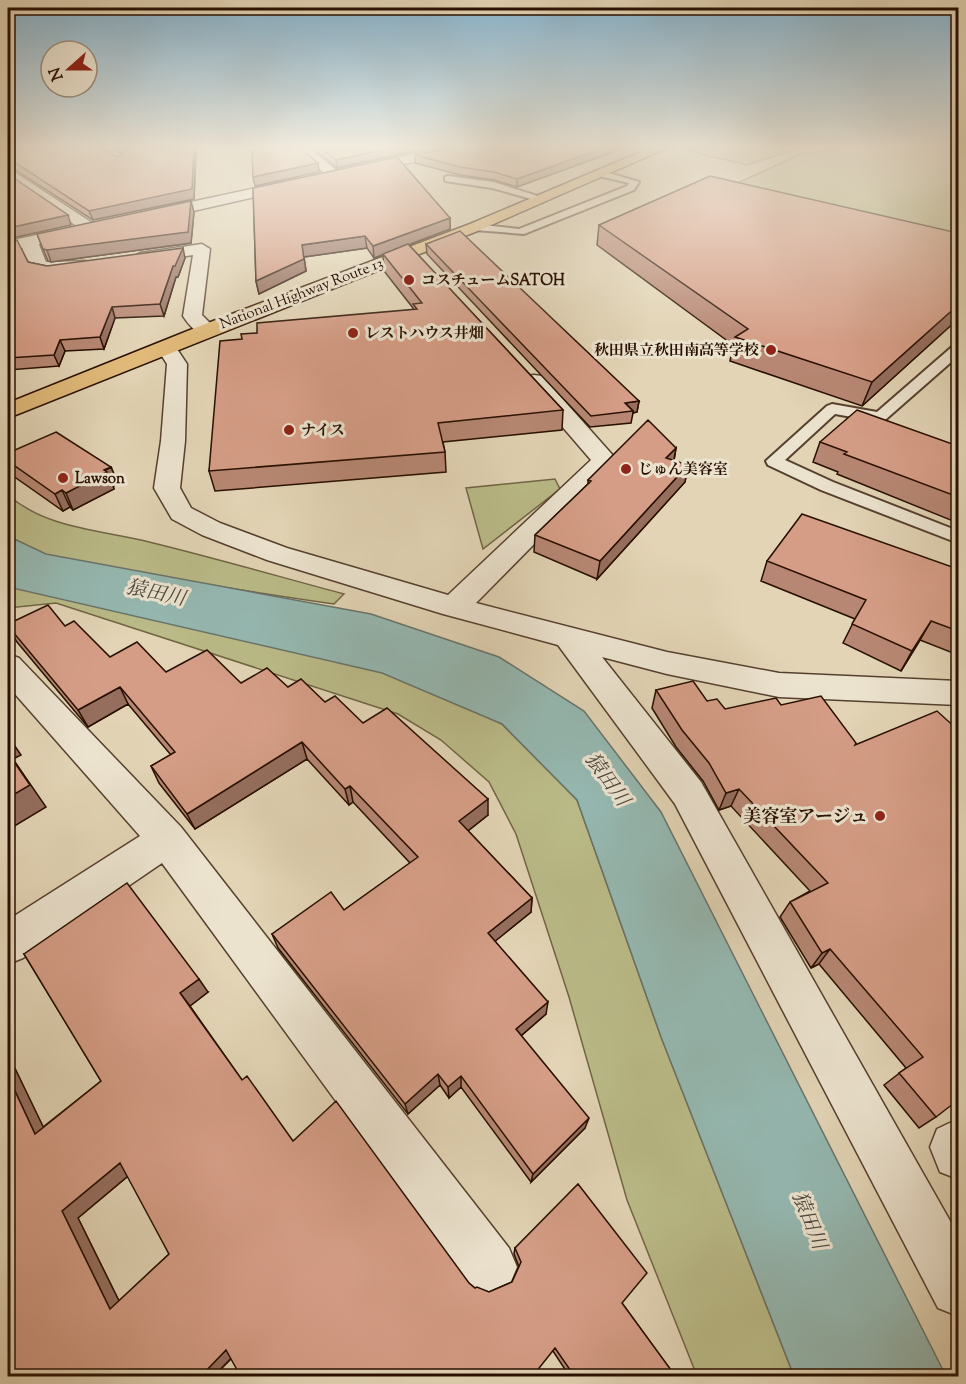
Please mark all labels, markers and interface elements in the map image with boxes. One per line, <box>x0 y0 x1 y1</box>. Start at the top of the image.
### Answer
north arrow <box>39 39 99 99</box>
text: N <box>44 63 70 84</box>
street label: National Highway Route 13 <box>217 253 386 335</box>
place label: コスチュームSATOH <box>421 271 565 292</box>
marker: コスチュームSATOH <box>402 273 416 287</box>
place label: レストハウス井畑 <box>365 324 484 345</box>
marker: レストハウス井畑 <box>346 326 360 340</box>
place label: 秋田県立秋田南高等学校 <box>594 341 759 362</box>
marker: 秋田県立秋田南高等学校 <box>764 343 778 357</box>
place label: ナイス <box>301 421 345 442</box>
marker: ナイス <box>282 423 296 437</box>
place label: じゅん美容室 <box>638 460 728 481</box>
marker: じゅん美容室 <box>619 462 633 476</box>
place label: Lawson <box>75 469 125 490</box>
marker: Lawson <box>56 471 70 485</box>
water label: 猿田川 <box>123 574 190 615</box>
water label: 猿田川 <box>577 748 637 815</box>
place label: 美容室アージュ <box>743 805 868 831</box>
marker: 美容室アージュ <box>873 809 887 823</box>
water label: 猿田川 <box>783 1188 833 1256</box>

